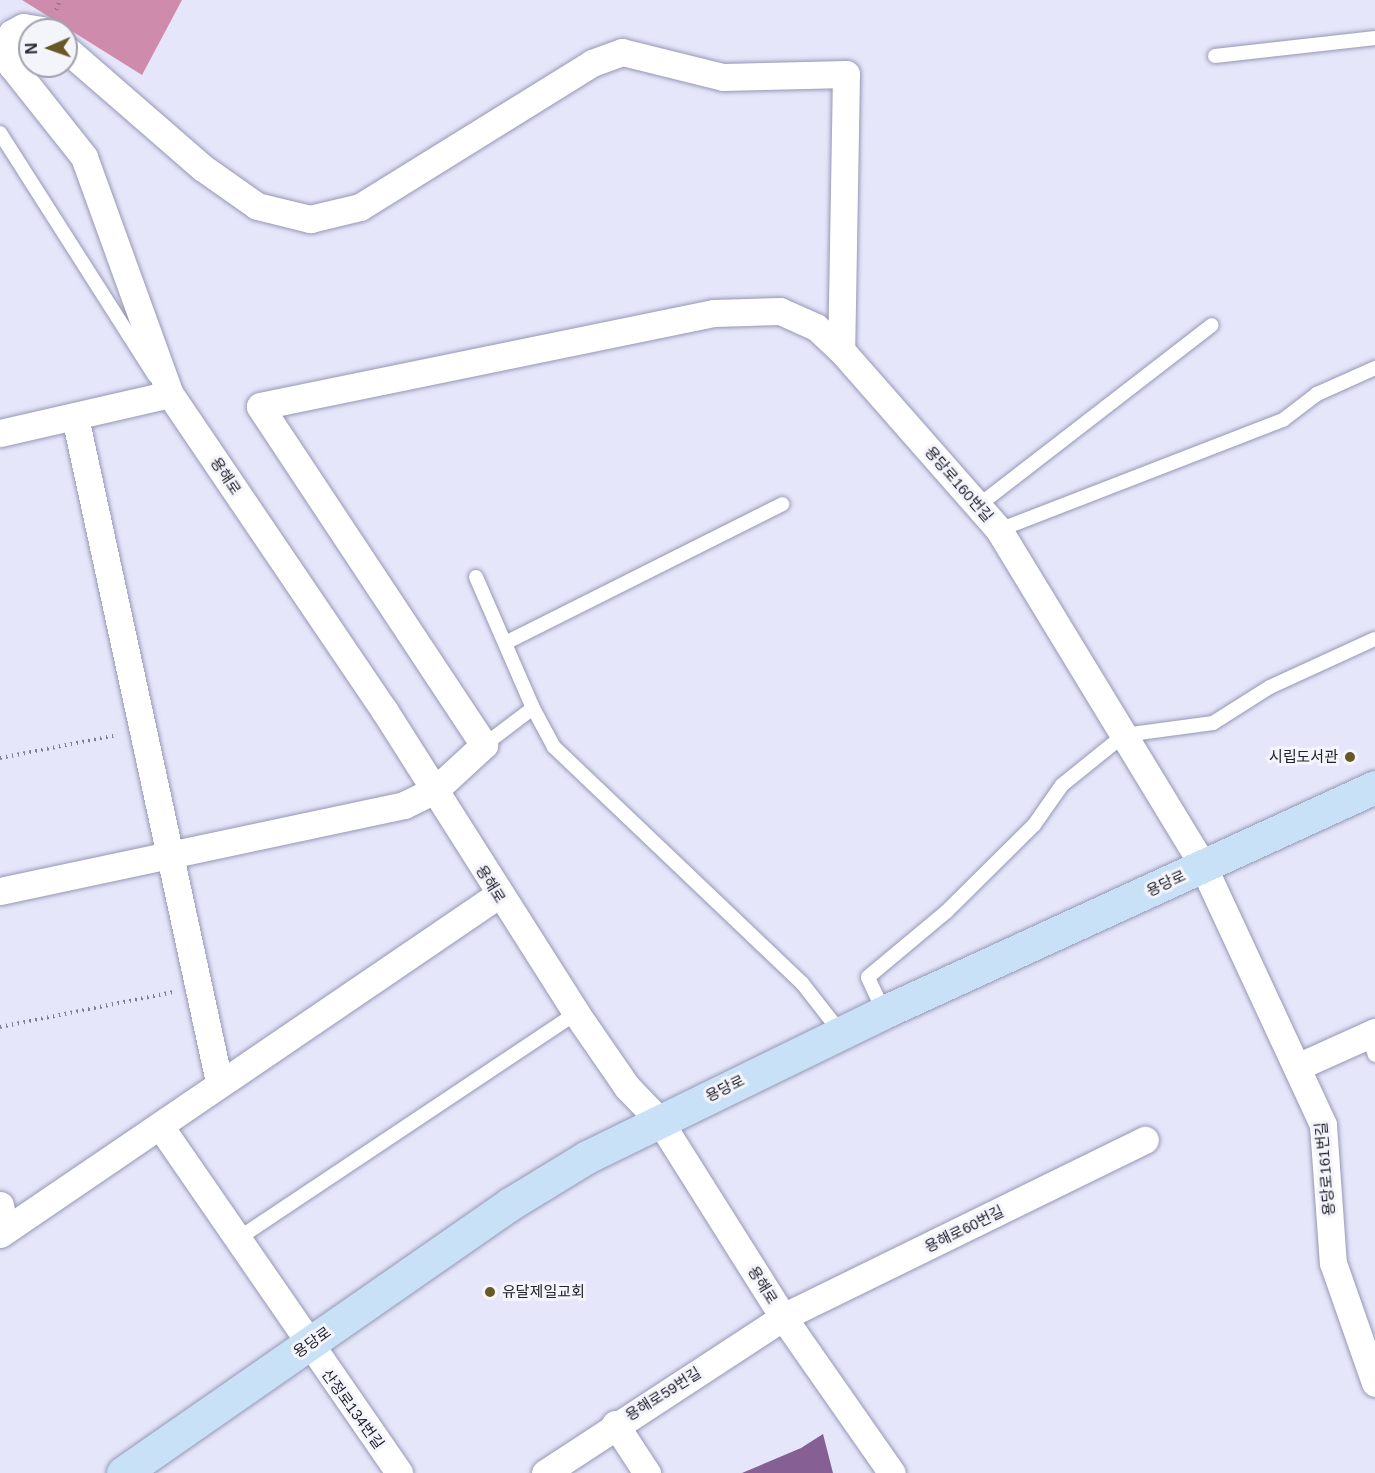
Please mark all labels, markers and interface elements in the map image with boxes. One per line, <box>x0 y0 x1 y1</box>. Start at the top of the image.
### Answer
north arrow <box>18 18 78 78</box>
text: N <box>23 43 40 55</box>
street label: 용당로160번길 <box>921 443 997 525</box>
street label: 용해로 <box>207 454 245 498</box>
place label: 시립도서관 <box>1269 748 1338 766</box>
marker: 시립도서관 <box>1343 750 1357 764</box>
street label: 용해로 <box>472 862 510 906</box>
street label: 용당로 <box>1143 866 1189 900</box>
street label: 용당로 <box>702 1071 748 1105</box>
street label: 용당로161번길 <box>1312 1121 1338 1217</box>
street label: 용해로60번길 <box>922 1202 1006 1256</box>
street label: 용해로 <box>744 1263 782 1307</box>
place label: 유달제일교회 <box>502 1283 585 1301</box>
marker: 유달제일교회 <box>483 1285 497 1299</box>
street label: 용당로 <box>290 1323 334 1361</box>
street label: 용해로59번길 <box>622 1364 704 1424</box>
street label: 산정로134번길 <box>318 1366 388 1452</box>

